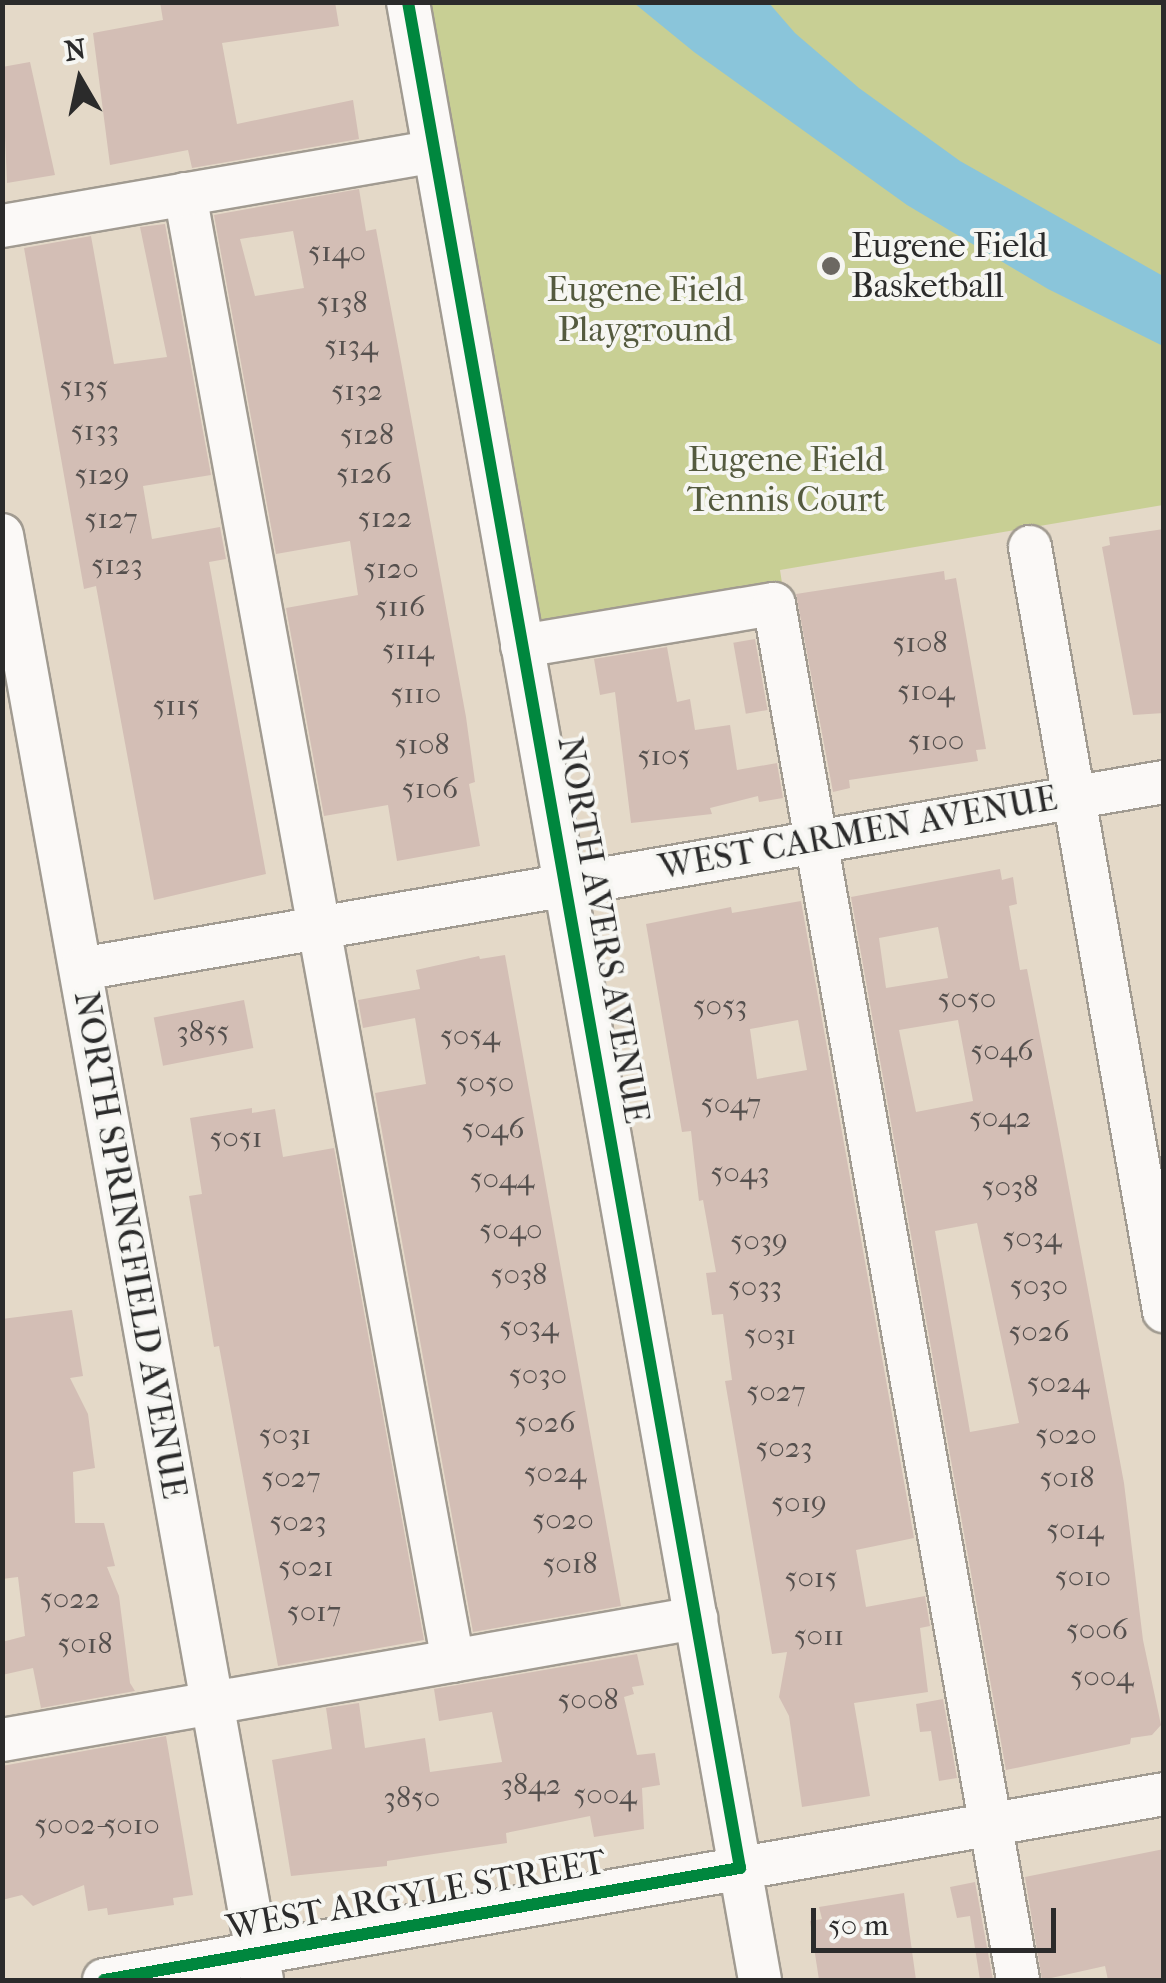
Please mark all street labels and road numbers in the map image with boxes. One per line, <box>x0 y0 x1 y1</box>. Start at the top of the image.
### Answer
street label: NORTH AVERS AVENUE <box>548 733 658 1127</box>
street label: WEST CARMEN AVENUE <box>656 777 1060 889</box>
street label: NORTH SPRINGFIELD AVENUE <box>65 988 195 1502</box>
street label: WEST ARGYLE STREET <box>223 1841 609 1949</box>

